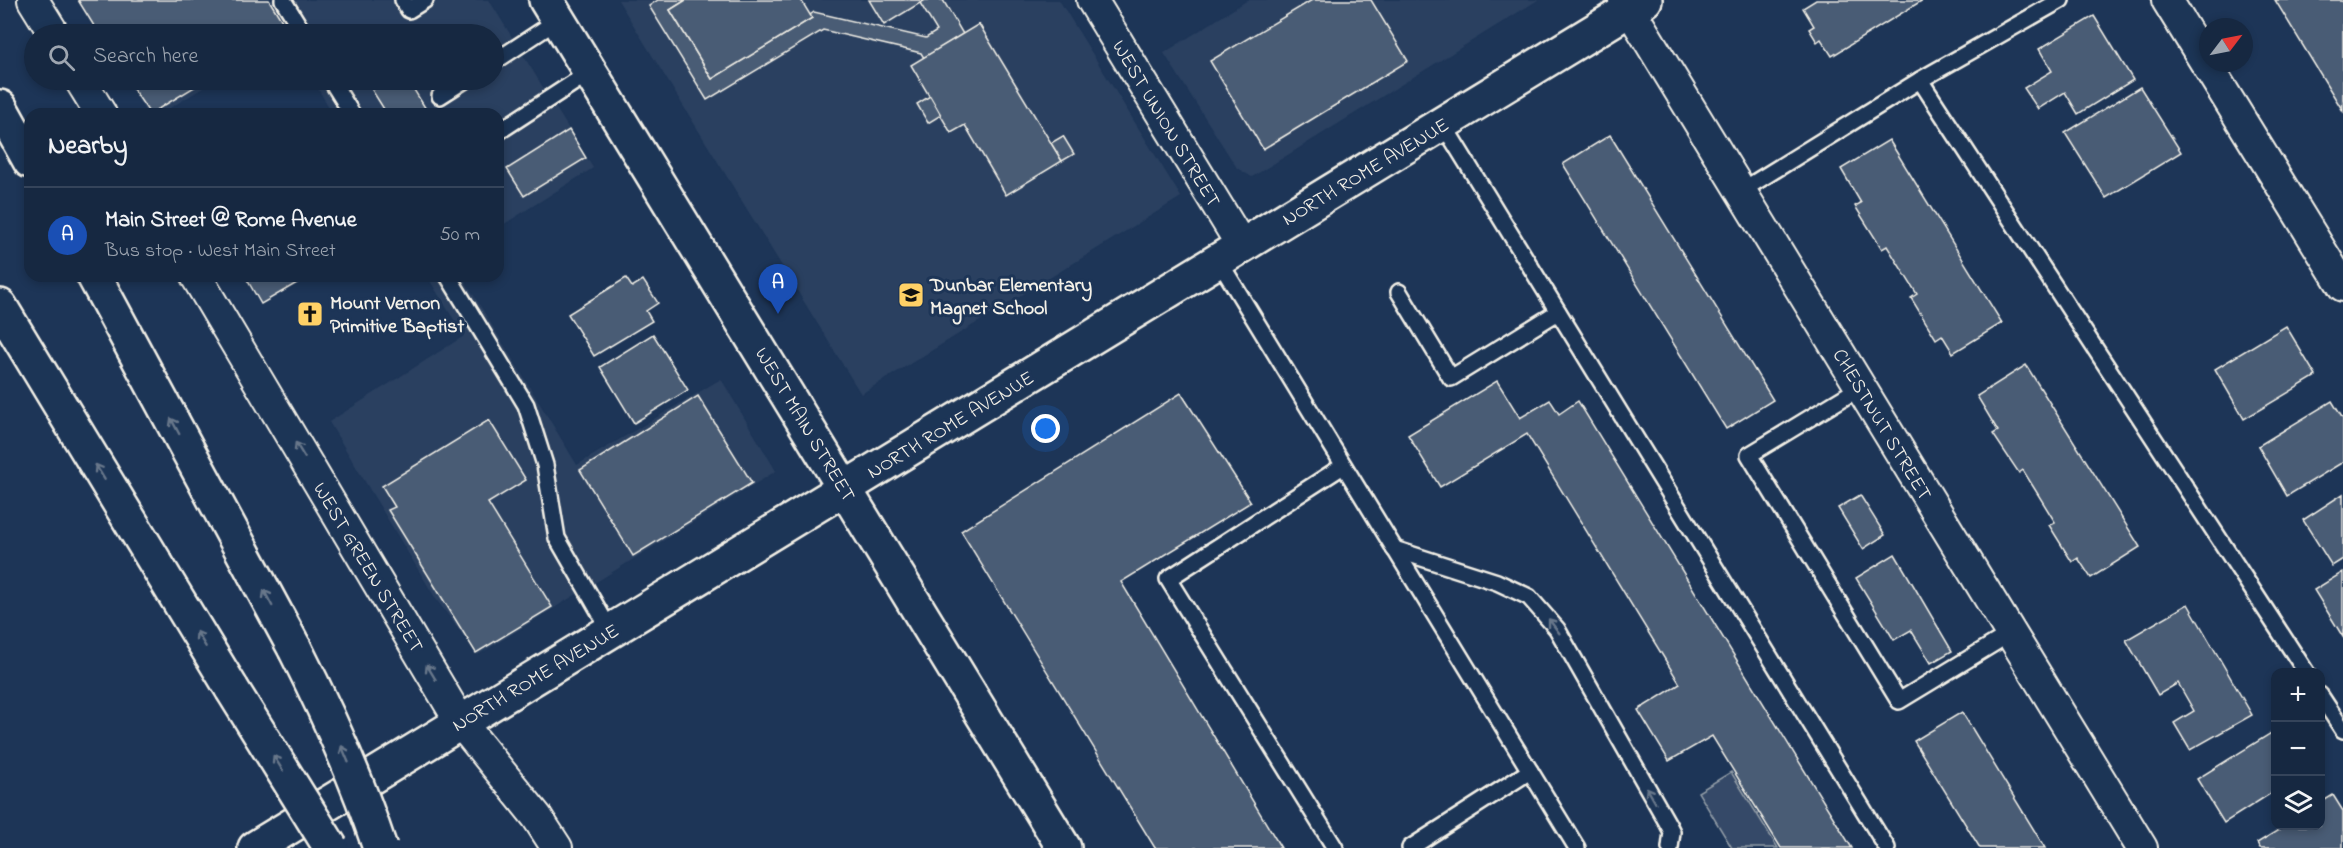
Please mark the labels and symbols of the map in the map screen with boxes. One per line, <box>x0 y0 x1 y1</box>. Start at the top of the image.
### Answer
north arrow <box>2199 18 2253 72</box>
street label: WEST UNION STREET <box>1103 35 1226 213</box>
street label: NORTH ROME AVENUE <box>1277 112 1455 235</box>
pin: A <box>758 264 798 314</box>
place label: Dunbar Elementary Magnet School <box>929 272 1092 325</box>
school or university icon: Dunbar Elementary Magnet School <box>896 280 926 310</box>
place label: Mount Vernon Primitive Baptist <box>330 290 465 342</box>
church icon: Mount Vernon Primitive Baptist <box>295 299 325 329</box>
street label: WEST MAIN STREET <box>746 343 862 508</box>
street label: CHESTNUT STREET <box>1824 344 1938 507</box>
street label: NORTH ROME AVENUE <box>862 365 1040 488</box>
your location <box>1031 414 1060 443</box>
one-way arrow <box>169 418 181 435</box>
one-way arrow <box>293 442 305 459</box>
one-way arrow <box>94 464 106 481</box>
street label: WEST GREEN STREET <box>304 478 429 659</box>
one-way arrow <box>262 590 274 607</box>
street label: NORTH ROME AVENUE <box>447 618 625 741</box>
one-way arrow <box>1547 619 1560 635</box>
one-way arrow <box>195 631 207 648</box>
one-way arrow <box>425 664 437 681</box>
one-way arrow <box>339 745 350 763</box>
one-way arrow <box>271 755 283 772</box>
one-way arrow <box>1645 787 1657 804</box>

